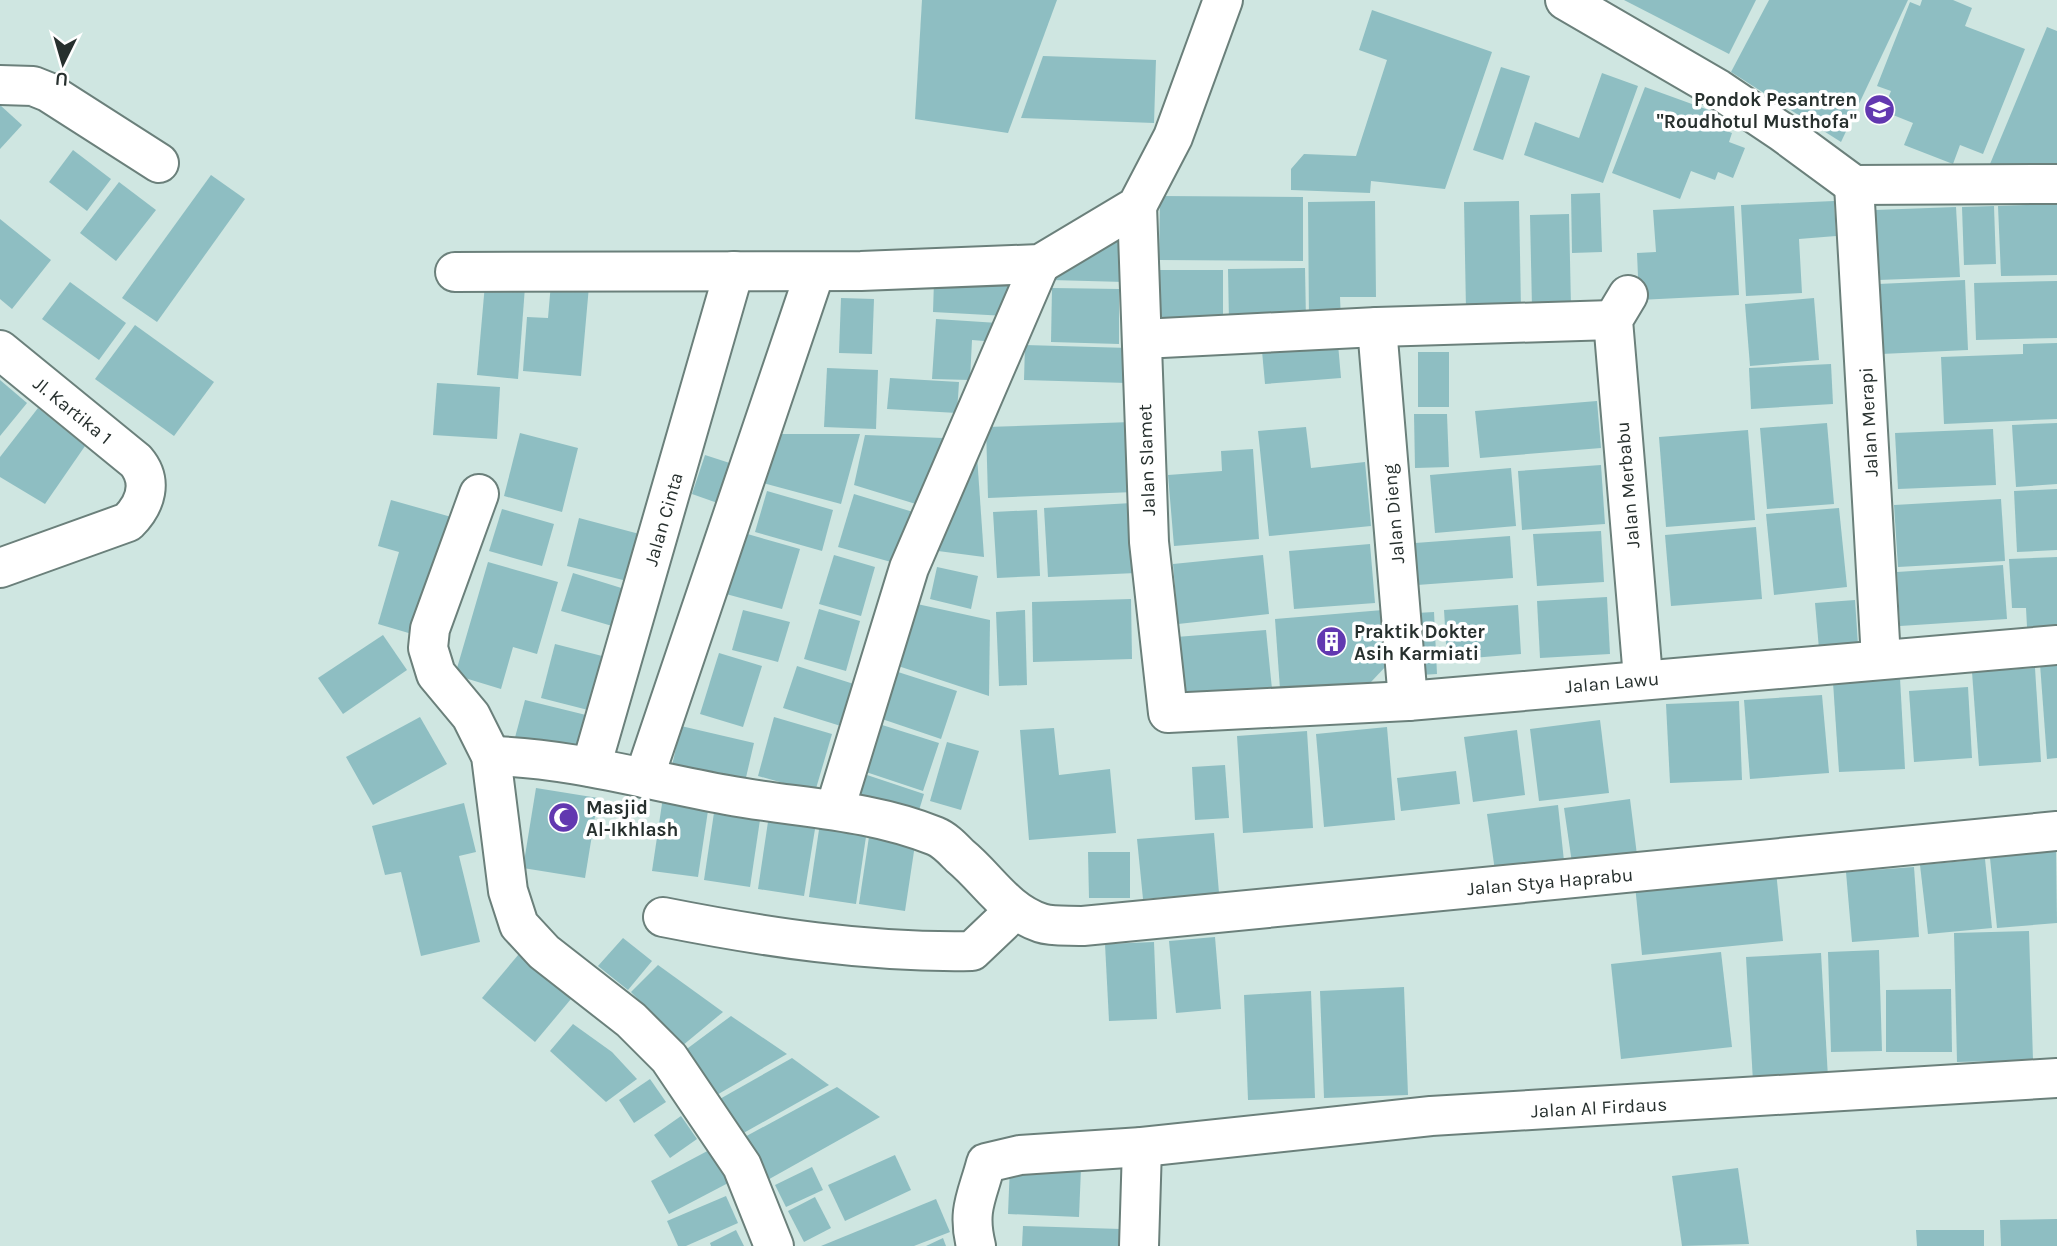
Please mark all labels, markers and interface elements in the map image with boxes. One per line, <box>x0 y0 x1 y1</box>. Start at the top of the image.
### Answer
north arrow <box>28 28 98 98</box>
text: U <box>54 67 69 90</box>
place label: Pondok Pesantren "Roudhotul Musthofa" <box>1657 89 1857 133</box>
school or university icon: Pondok Pesantren "Roudhotul Musthofa" <box>1863 93 1897 127</box>
street label: Jalan Merapi <box>1855 367 1883 477</box>
street label: Jl. Kartika 1 <box>29 372 116 449</box>
street label: Jalan Slamet <box>1134 404 1160 516</box>
street label: Jalan Merbabu <box>1611 421 1644 549</box>
street label: Jalan Dieng <box>1379 463 1409 565</box>
street label: Jalan Cinta <box>640 470 688 569</box>
place label: Praktik Dokter Asih Karmiati <box>1354 621 1485 665</box>
building icon: Praktik Dokter Asih Karmiati <box>1314 625 1348 659</box>
street label: Jalan Lawu <box>1564 668 1660 698</box>
place label: Masjid Al-Ikhlash <box>586 797 678 841</box>
mosque icon: Masjid Al-Ikhlash <box>546 801 580 835</box>
street label: Jalan Stya Haprabu <box>1466 864 1634 900</box>
street label: Jalan Al Firdaus <box>1530 1093 1668 1123</box>

